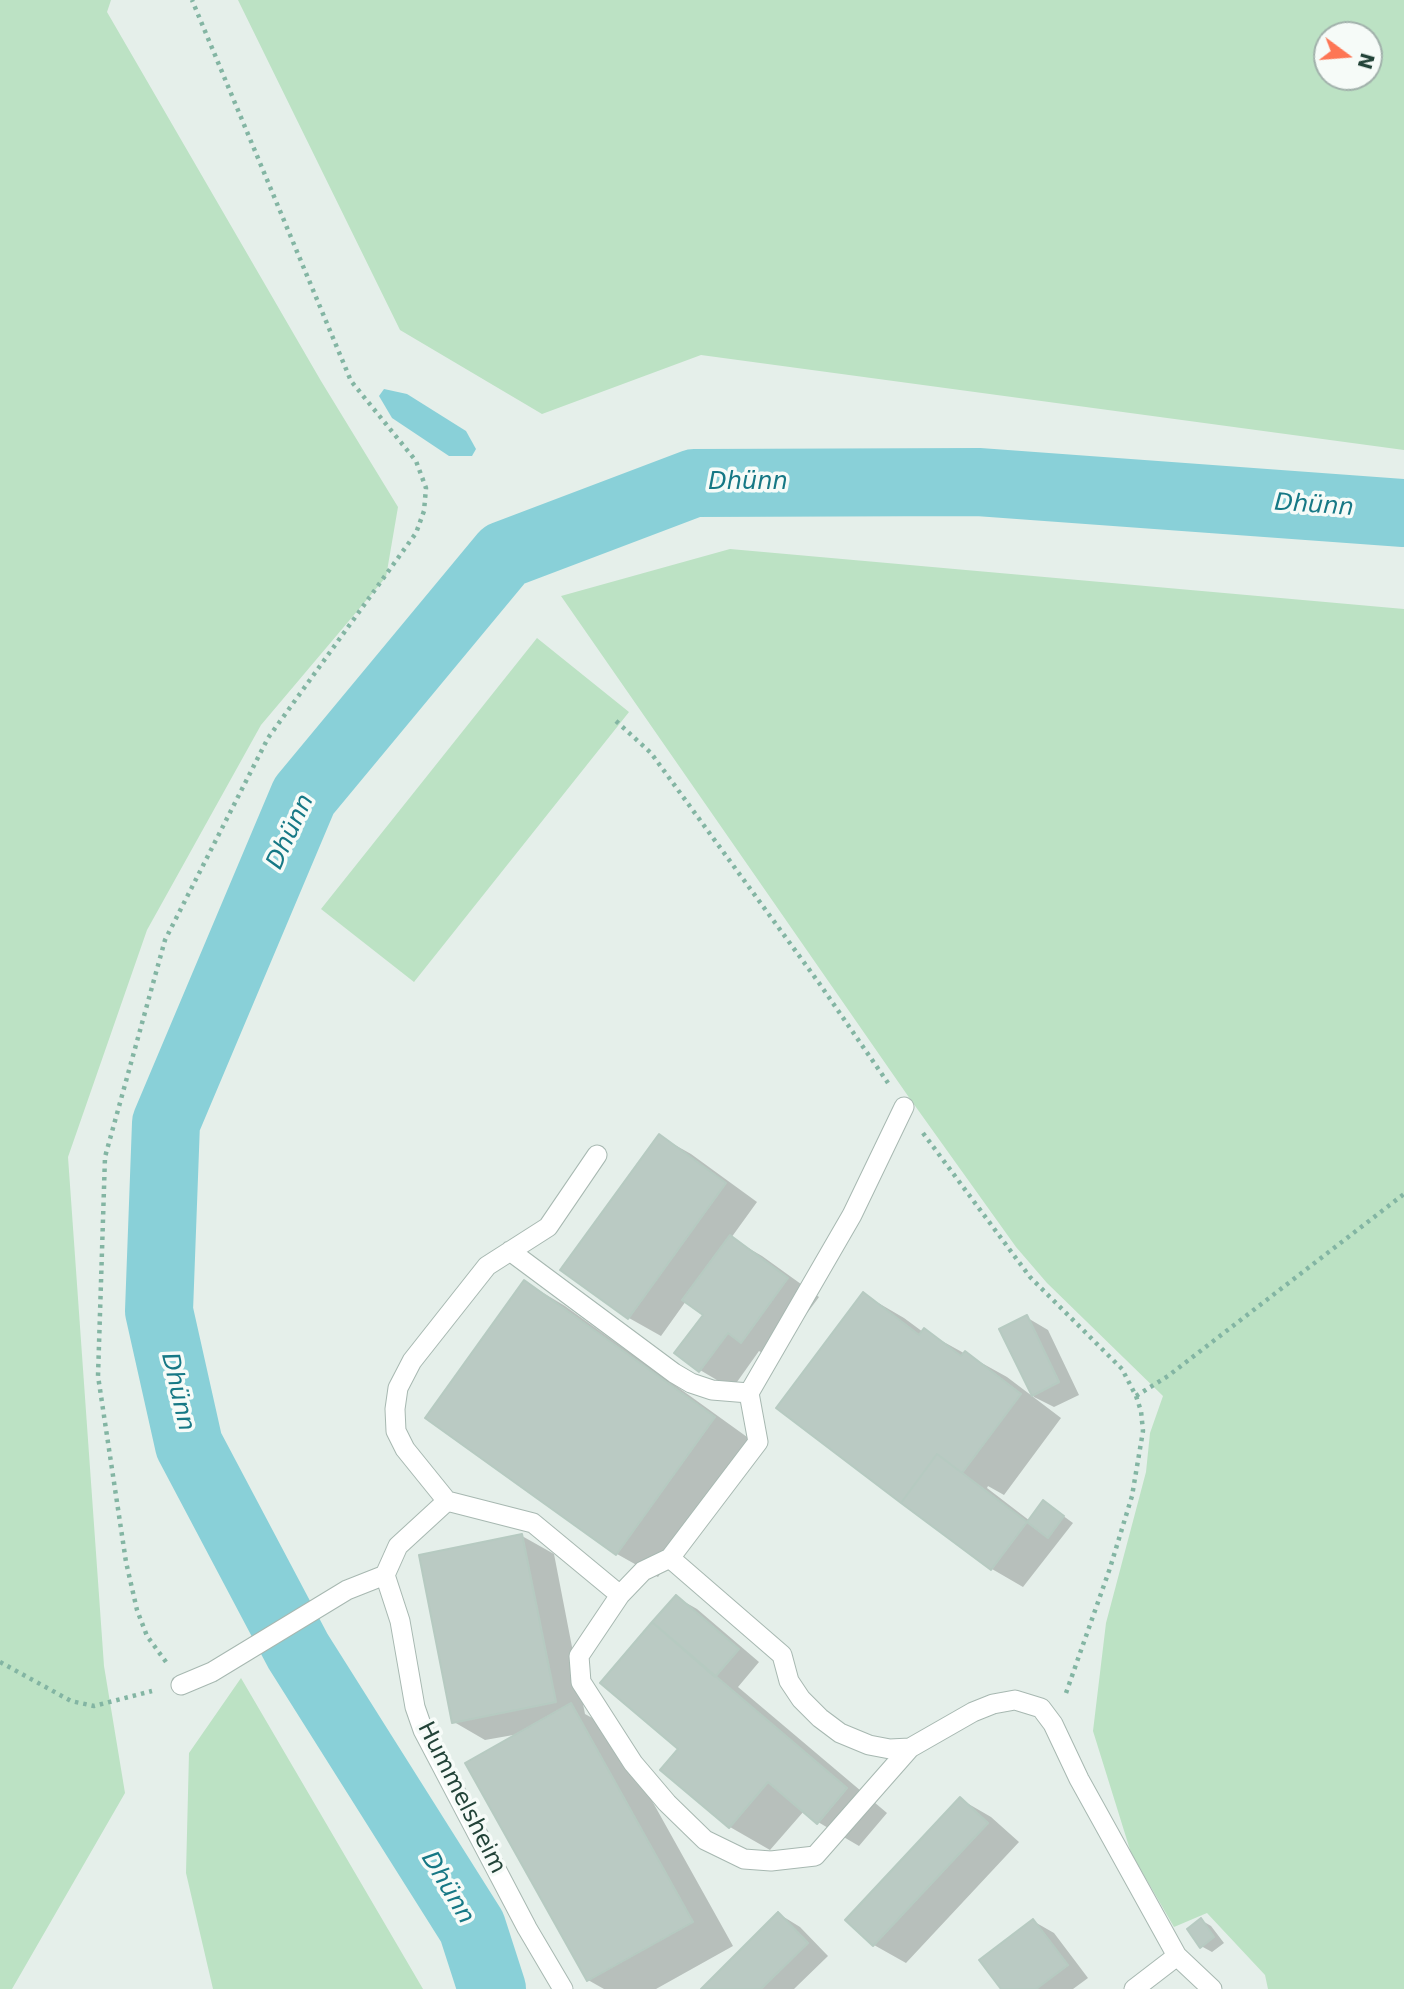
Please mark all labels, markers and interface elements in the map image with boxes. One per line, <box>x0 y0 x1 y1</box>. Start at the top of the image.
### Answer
north arrow <box>1313 21 1383 91</box>
text: N <box>1353 51 1379 72</box>
water label: Dhünn <box>708 469 788 497</box>
water label: Dhünn <box>1273 489 1355 523</box>
water label: Dhünn <box>261 790 321 874</box>
water label: Dhünn <box>154 1350 200 1434</box>
street label: Hummelsheim <box>411 1717 511 1879</box>
water label: Dhünn <box>414 1847 480 1929</box>

